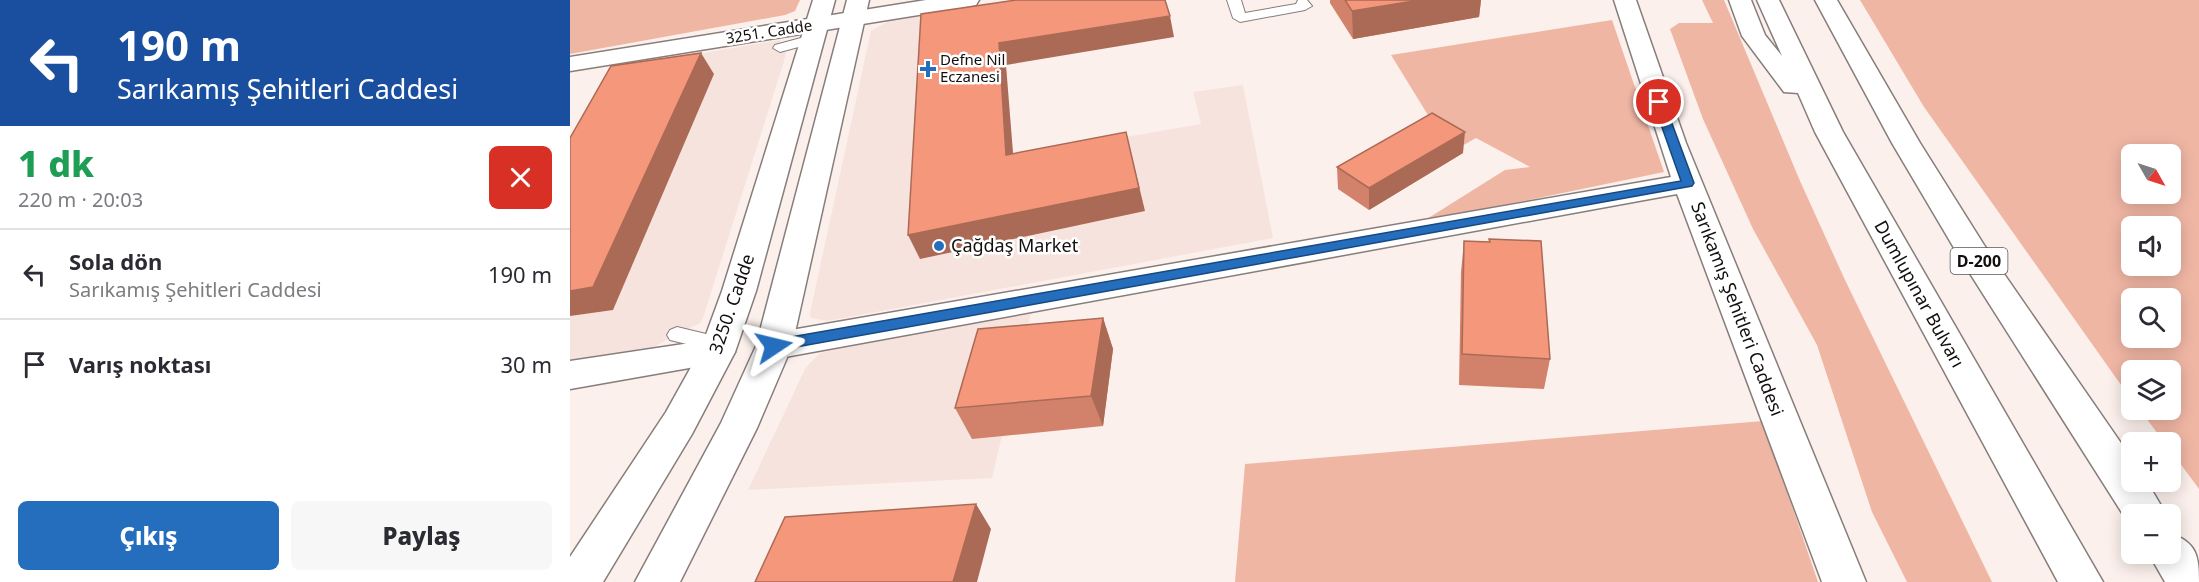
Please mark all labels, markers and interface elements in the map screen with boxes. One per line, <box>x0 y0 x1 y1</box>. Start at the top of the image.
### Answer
street label: 3251. Cadde <box>724 14 813 48</box>
text: 190 m <box>117 16 241 73</box>
icon: left <box>18 24 96 102</box>
place label: Defne Nil Eczanesi <box>940 49 1005 86</box>
marker: Defne Nil Eczanesi <box>921 62 935 76</box>
text: Sarıkamış Şehitleri Caddesi <box>117 70 458 107</box>
pin <box>1633 76 1684 127</box>
icon: arrive <box>1642 85 1675 118</box>
text: 1 dk <box>18 139 94 188</box>
north arrow <box>2121 144 2181 204</box>
map controls <box>2121 144 2181 564</box>
button: close <box>489 146 552 209</box>
text: 220 m · 20:03 <box>18 186 143 213</box>
street label: Sarıkamış Şehitleri Caddesi <box>1686 198 1790 419</box>
street label: Dumlupınar Bulvarı <box>1869 216 1970 371</box>
button: sound <box>2121 216 2181 276</box>
place label: Çağdaş Market <box>951 233 1079 257</box>
marker: Çağdaş Market <box>932 239 946 253</box>
text: Sola dön <box>69 246 162 276</box>
road number: D-200 <box>1950 248 2008 274</box>
street label: 3250. Cadde <box>703 250 759 357</box>
icon: left <box>18 258 51 291</box>
text: 190 m <box>488 259 552 289</box>
text: Sarıkamış Şehitleri Caddesi <box>69 276 322 303</box>
button: search <box>2121 288 2181 348</box>
position arrow <box>742 314 806 378</box>
icon: arrive <box>18 348 51 381</box>
text: Varış noktası <box>69 349 211 379</box>
text: 30 m <box>501 349 552 379</box>
button: layers <box>2121 360 2181 420</box>
button: + <box>2121 432 2181 492</box>
button: Çıkış <box>18 501 279 570</box>
button: Paylaş <box>291 501 552 570</box>
button: − <box>2121 504 2181 564</box>

